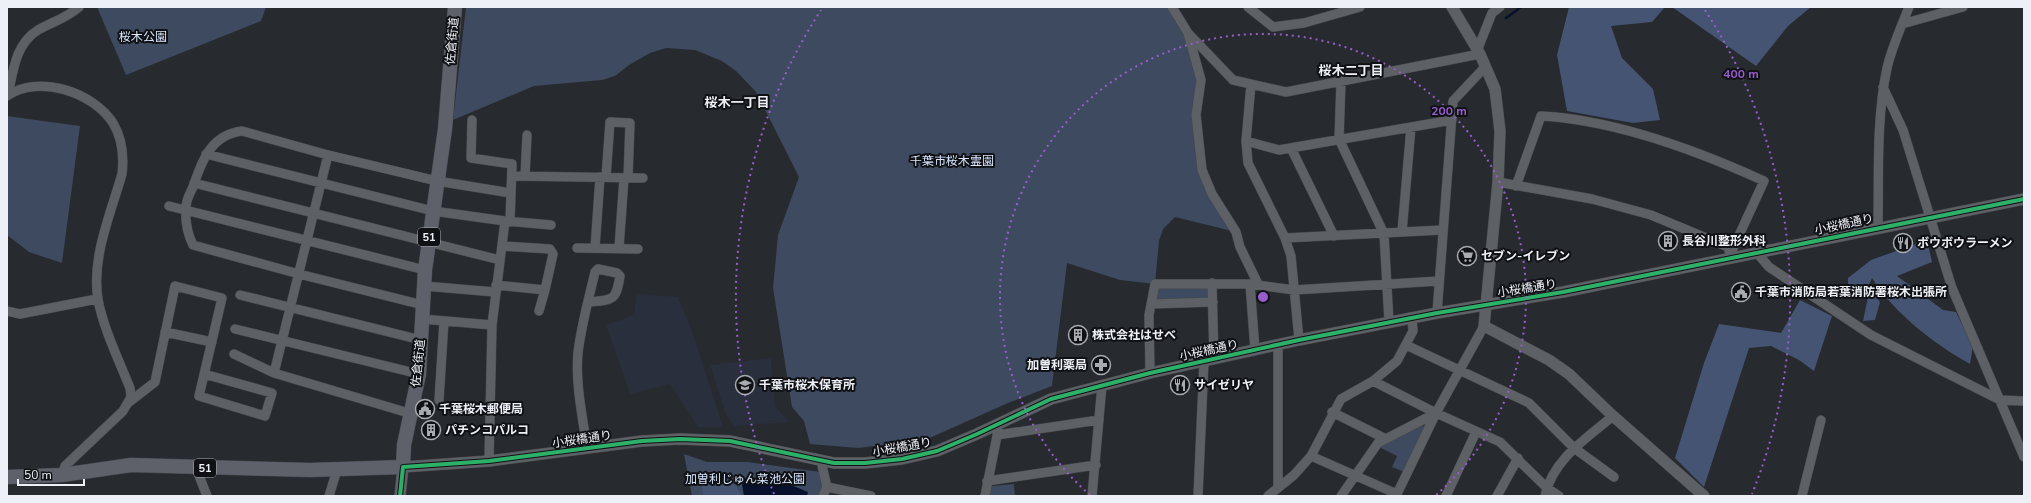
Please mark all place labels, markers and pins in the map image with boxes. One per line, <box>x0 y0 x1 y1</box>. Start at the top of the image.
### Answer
building icon: 長谷川整形外科 <box>1657 230 1679 252</box>
restaurant icon: ボウボウラーメン <box>1892 232 1914 254</box>
place label: 長谷川整形外科 <box>1682 233 1766 249</box>
place label: ボウボウラーメン <box>1917 235 2013 251</box>
supermarket icon: セブン-イレブン <box>1456 245 1478 267</box>
place label: セブン-イレブン <box>1481 248 1570 264</box>
public building icon: 千葉市消防局若葉消防署桜木出張所 <box>1730 281 1752 303</box>
place label: 千葉市消防局若葉消防署桜木出張所 <box>1755 284 1947 300</box>
centre of rings <box>1256 290 1270 304</box>
building icon: 株式会社はせべ <box>1067 324 1089 346</box>
place label: 株式会社はせべ <box>1092 327 1176 343</box>
pharmacy icon: 加曽利薬局 <box>1090 354 1112 376</box>
place label: 加曽利薬局 <box>1027 357 1087 373</box>
school or university icon: 千葉市桜木保育所 <box>734 374 756 396</box>
restaurant icon: サイゼリヤ <box>1169 374 1191 396</box>
place label: 千葉市桜木保育所 <box>759 377 855 393</box>
place label: サイゼリヤ <box>1194 377 1254 393</box>
public building icon: 千葉桜木郵便局 <box>414 398 436 420</box>
place label: 千葉桜木郵便局 <box>439 401 523 417</box>
building icon: パチンコパルコ <box>420 419 442 441</box>
place label: パチンコパルコ <box>445 422 529 438</box>

